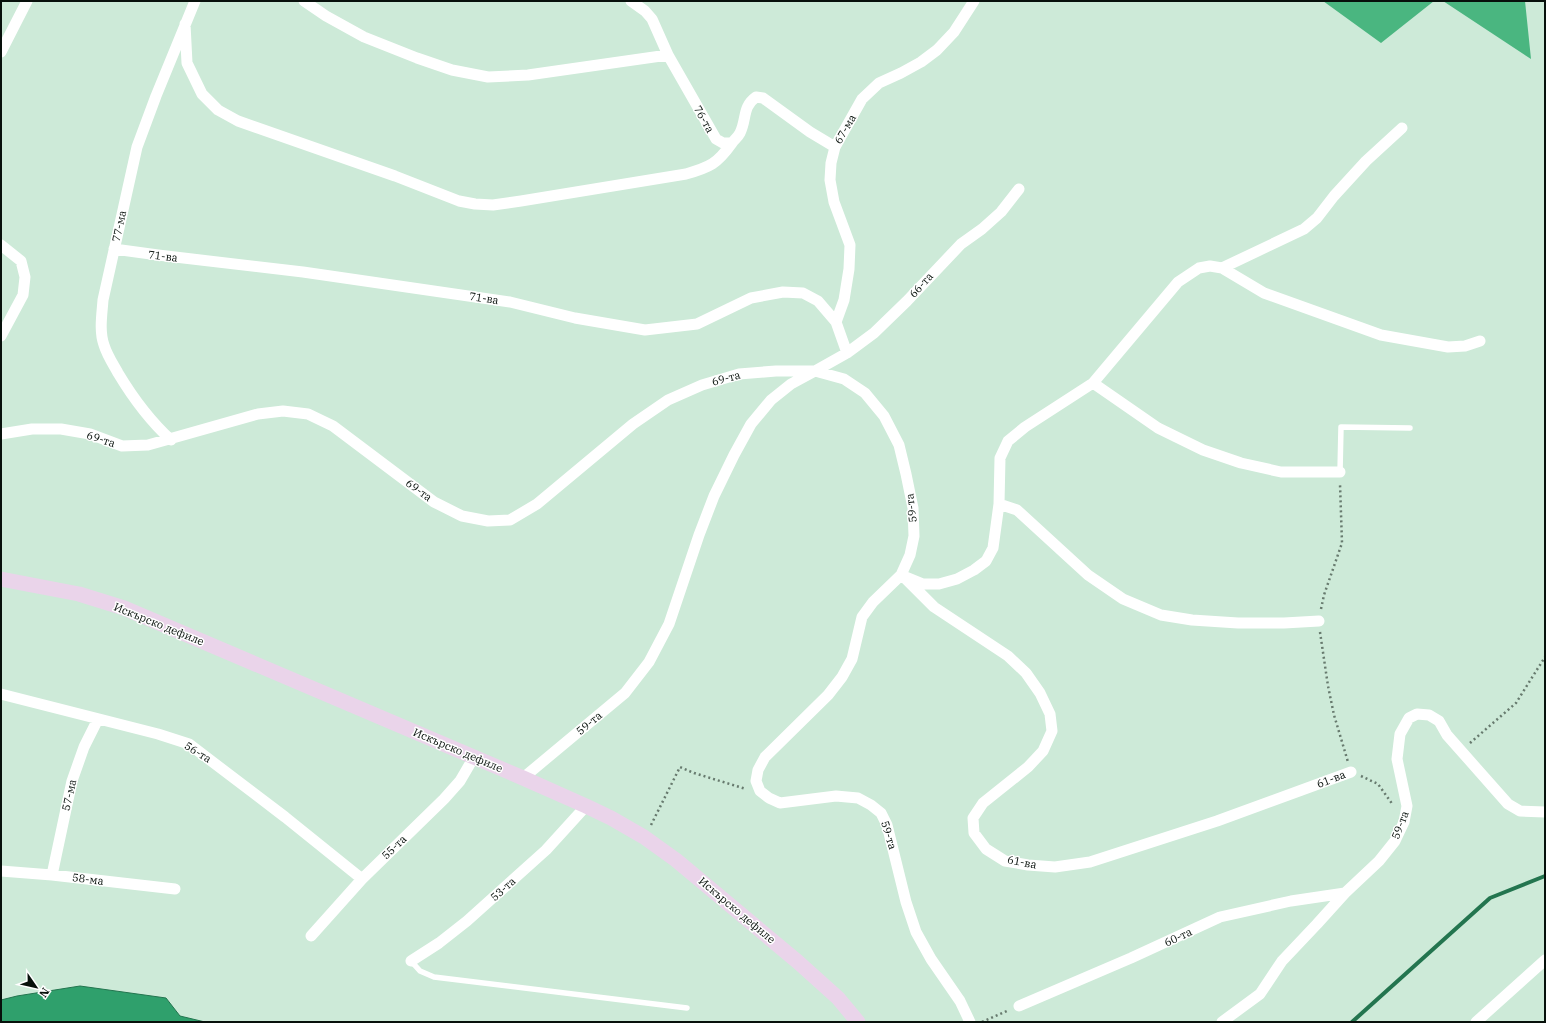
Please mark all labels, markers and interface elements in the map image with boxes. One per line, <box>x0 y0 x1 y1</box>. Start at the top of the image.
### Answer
street label: 76-та <box>691 103 717 135</box>
street label: 67-ма <box>831 112 859 146</box>
street label: 77-ма <box>109 209 129 243</box>
street label: 71-ва <box>147 247 179 265</box>
street label: 66-та <box>906 269 936 301</box>
street label: 71-ва <box>468 289 500 307</box>
street label: 69-та <box>710 367 742 389</box>
street label: 69-та <box>85 428 117 450</box>
street label: 69-та <box>403 476 435 504</box>
street label: 59-та <box>902 493 920 523</box>
street label: Искърско дефиле <box>112 600 206 649</box>
street label: 59-та <box>573 708 605 738</box>
street label: Искърско дефиле <box>411 725 505 775</box>
street label: 56-та <box>182 738 214 766</box>
street label: 61-ва <box>1315 767 1347 791</box>
street label: 57-ма <box>59 778 79 812</box>
street label: 59-та <box>1388 809 1412 841</box>
street label: 59-та <box>878 819 900 851</box>
street label: 55-та <box>379 832 409 862</box>
street label: 61-ва <box>1006 852 1038 872</box>
street label: 58-ма <box>71 870 105 888</box>
street label: 53-та <box>487 874 519 904</box>
street label: Искърско дефиле <box>696 874 778 946</box>
street label: 60-та <box>1162 924 1194 950</box>
north arrow <box>16 967 56 1007</box>
text: N <box>36 985 53 1000</box>

